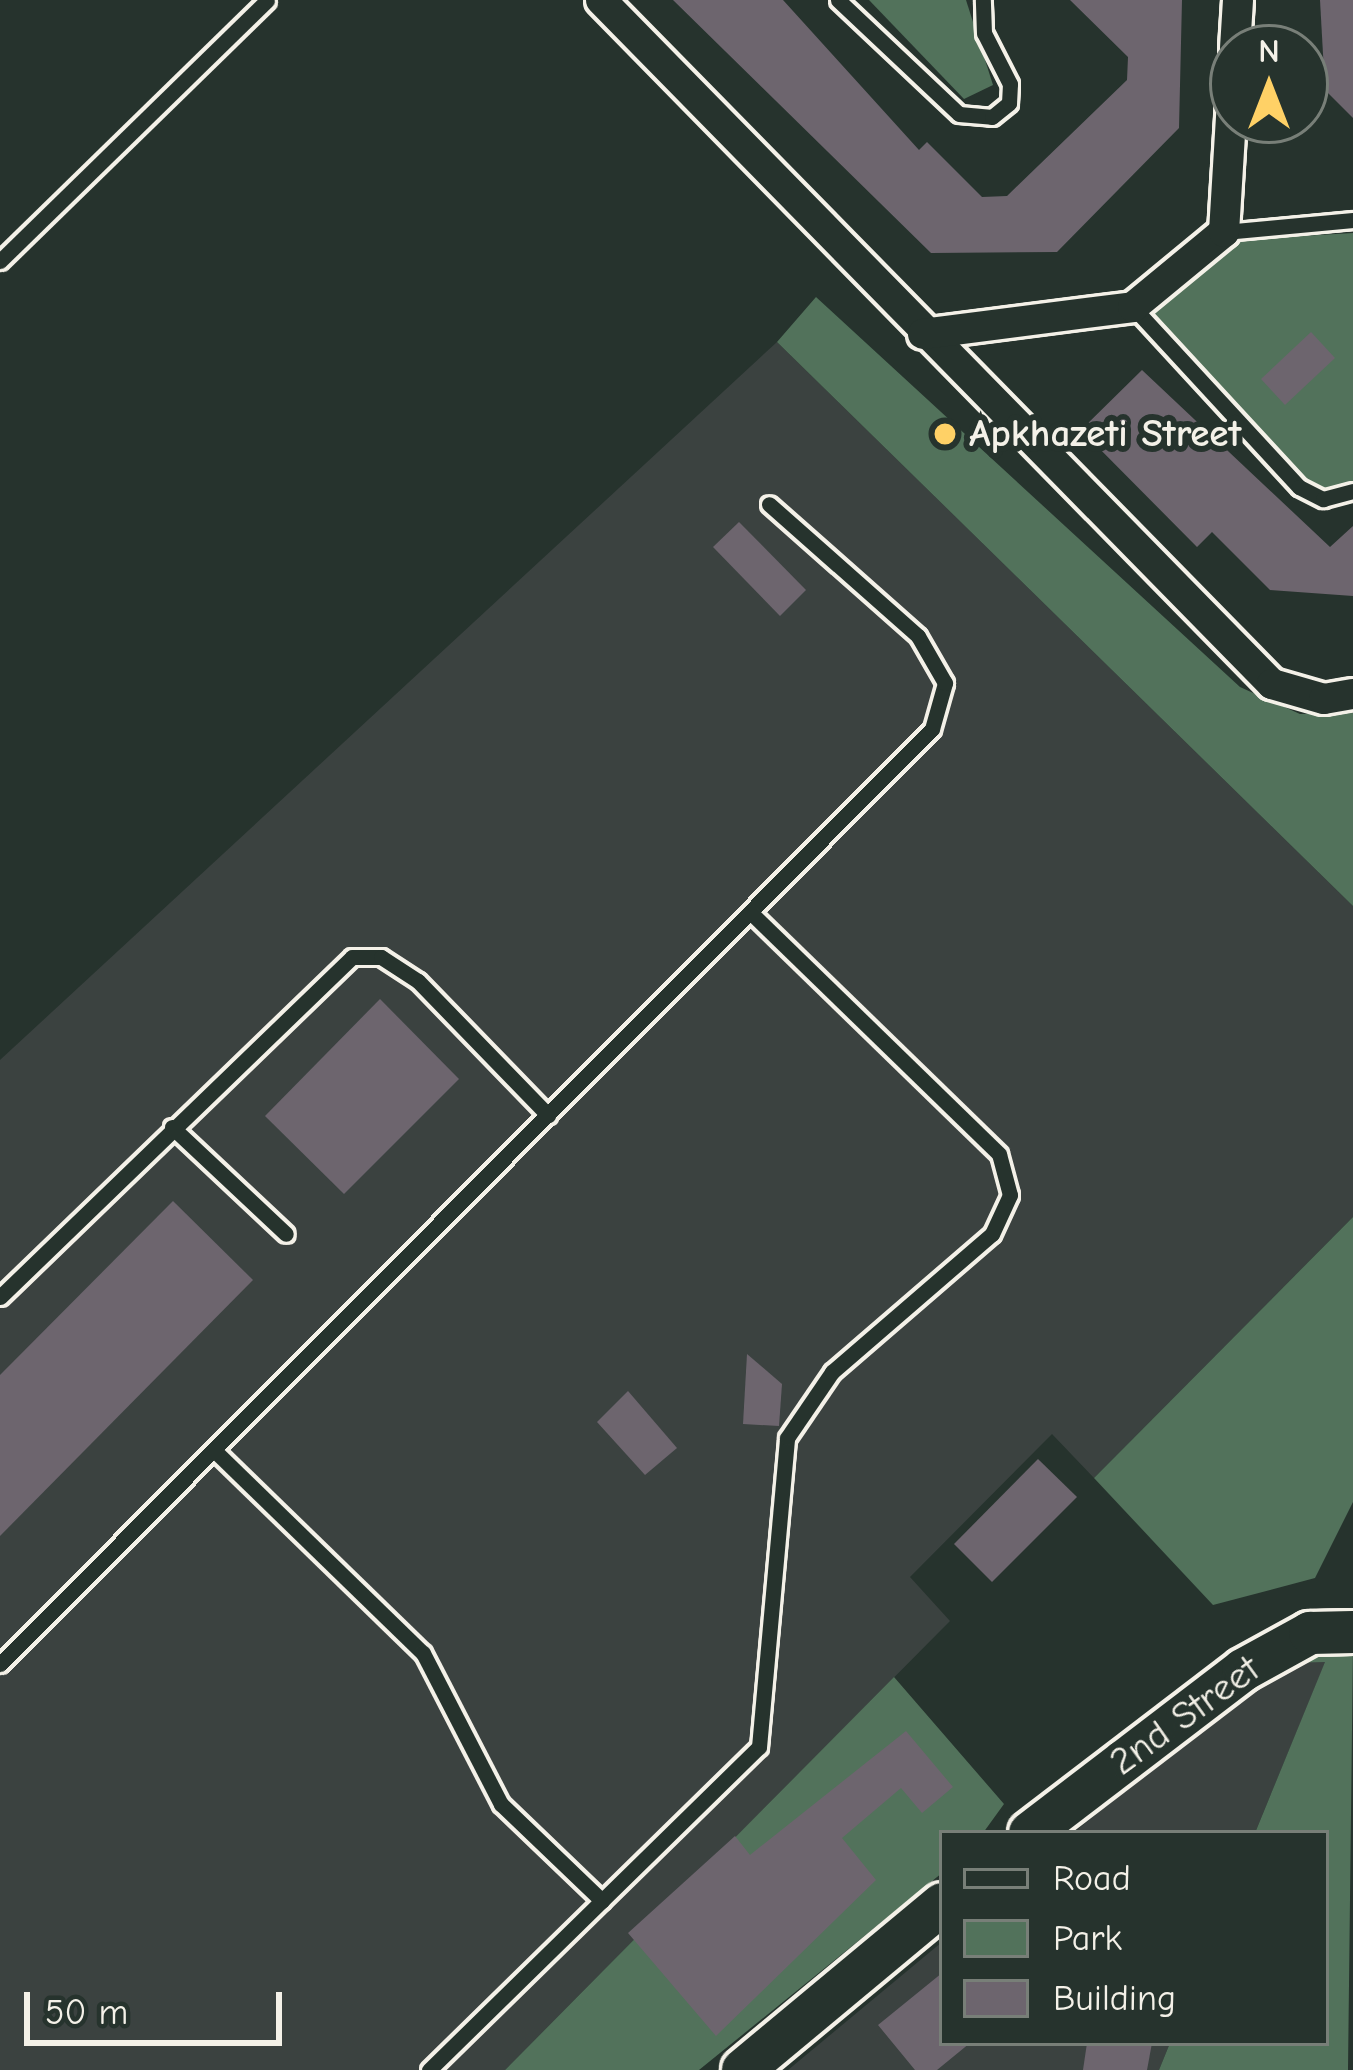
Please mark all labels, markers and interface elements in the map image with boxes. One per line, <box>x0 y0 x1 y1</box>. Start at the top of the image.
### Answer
north arrow <box>1209 24 1329 144</box>
text: N <box>1258 32 1280 70</box>
place label: Apkhazeti Street <box>969 411 1241 457</box>
marker: Apkhazeti Street <box>932 421 958 447</box>
street label: 2nd Street <box>1101 1646 1269 1786</box>
legend <box>939 1830 1329 2046</box>
text: Road <box>1053 1858 1131 1899</box>
text: Park <box>1053 1918 1122 1959</box>
scale bar <box>30 1968 288 2042</box>
text: Building <box>1053 1978 1176 2019</box>
text: 50 m <box>45 1992 128 2033</box>

